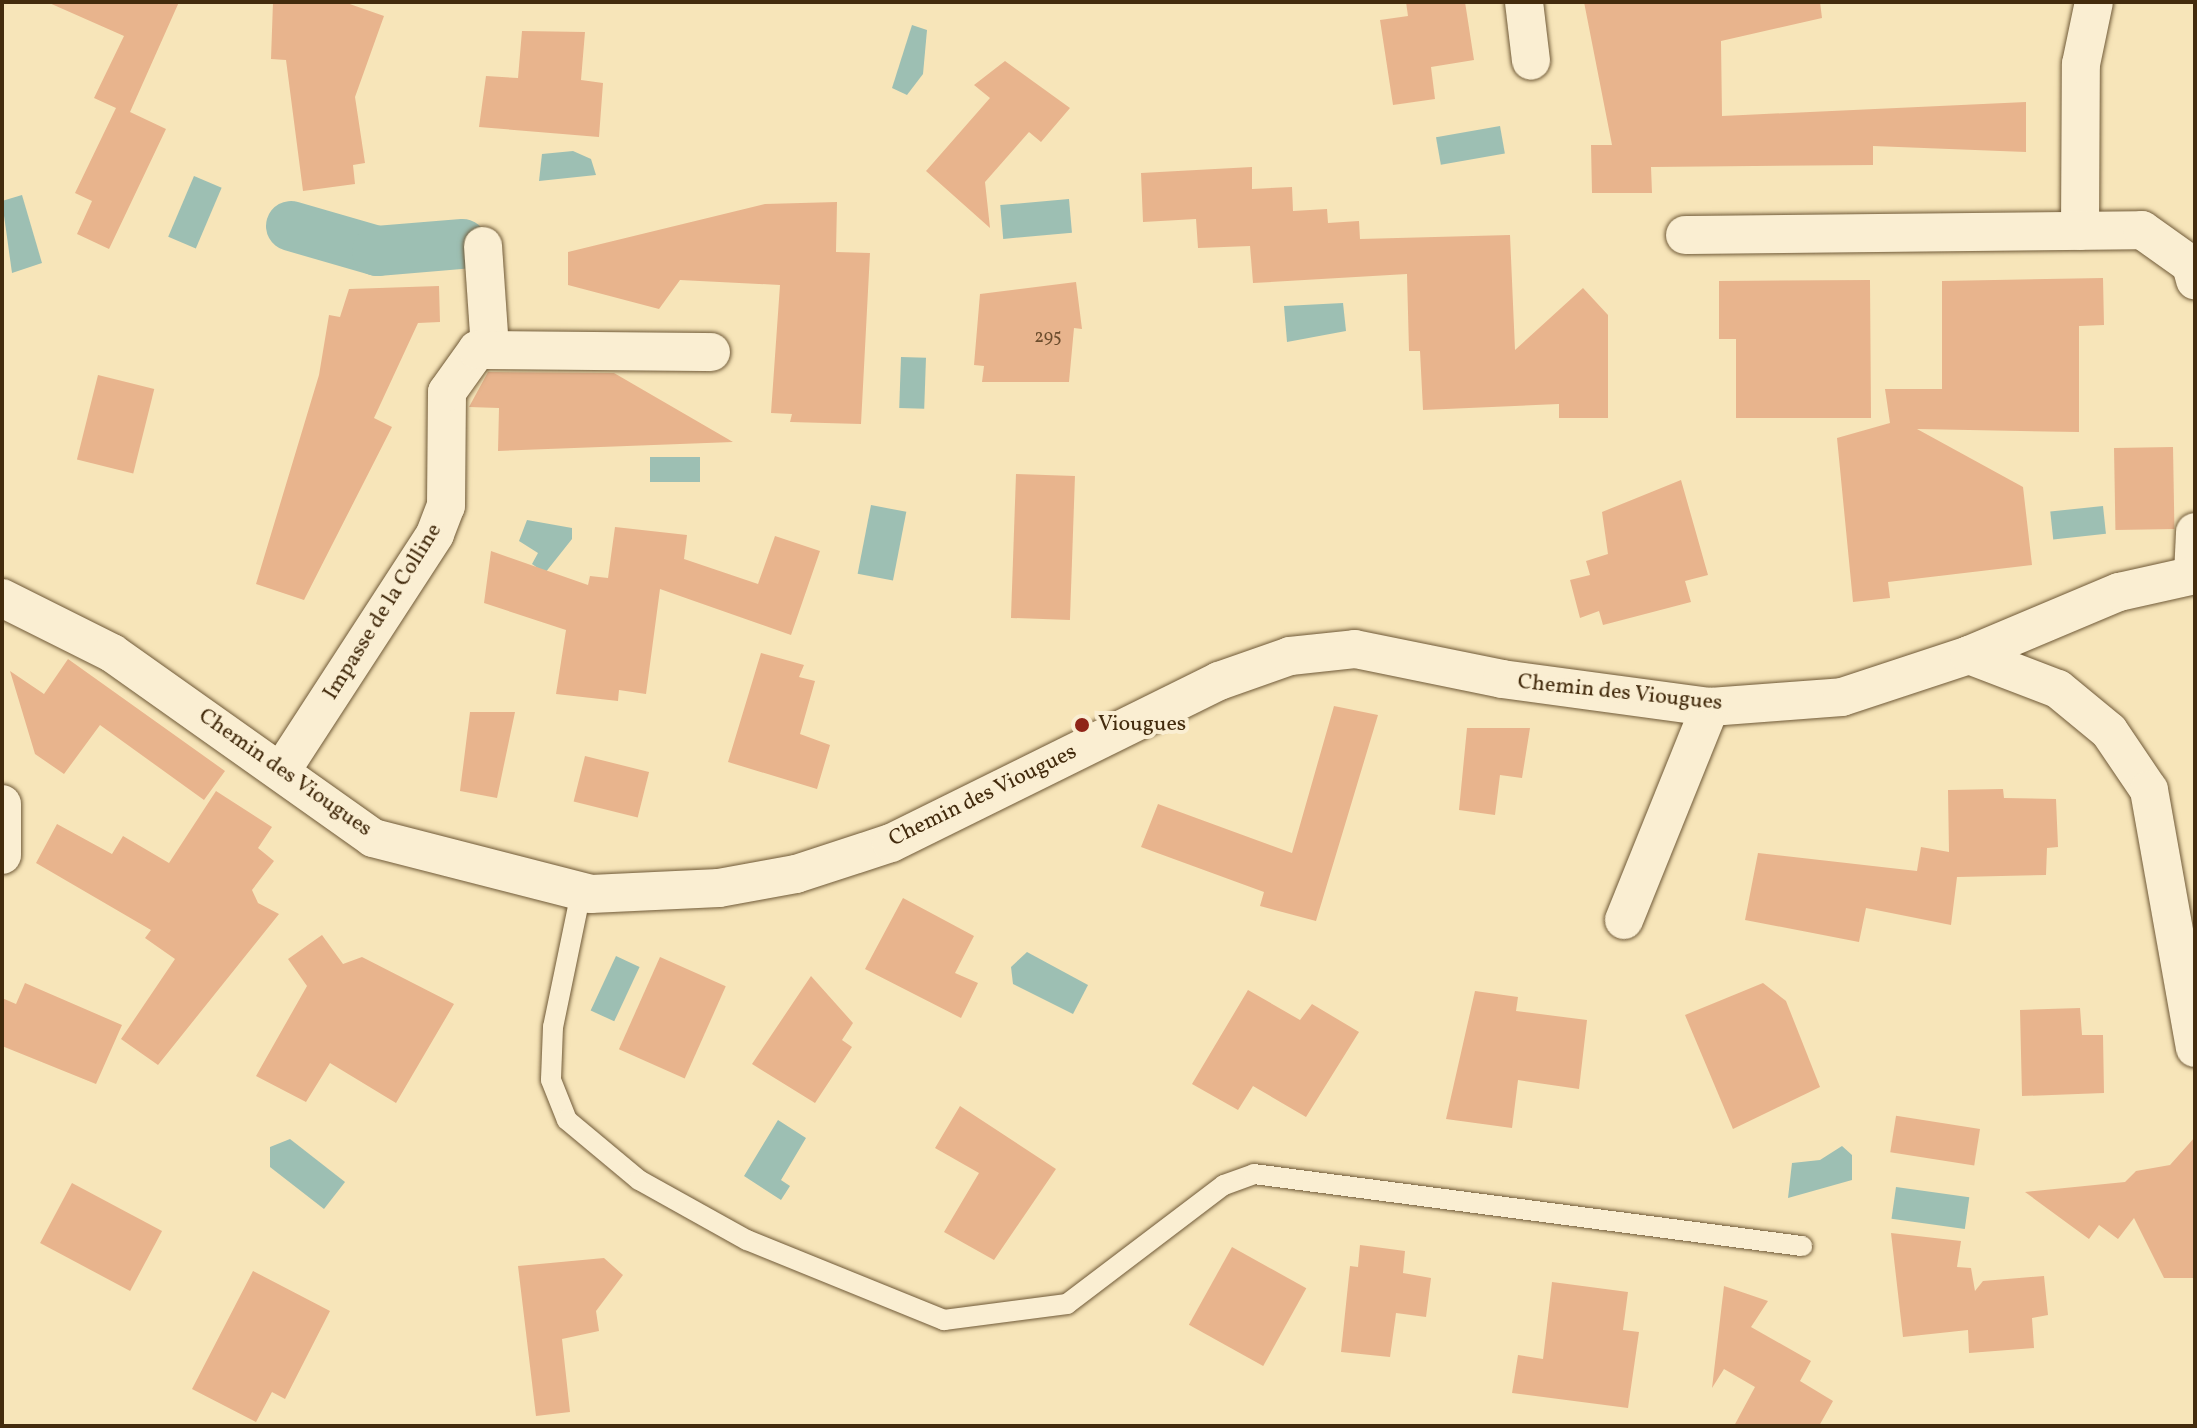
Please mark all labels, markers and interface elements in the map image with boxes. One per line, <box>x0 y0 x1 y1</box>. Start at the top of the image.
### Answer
house number: 295 <box>1034 327 1062 349</box>
street label: Impasse de la Colline <box>318 519 448 705</box>
street label: Chemin des Viougues <box>1516 669 1724 717</box>
street label: Chemin des Viougues <box>193 703 377 843</box>
place label: Viougues <box>1098 712 1186 738</box>
marker: Viougues <box>1073 716 1091 734</box>
street label: Chemin des Viougues <box>884 739 1082 853</box>

